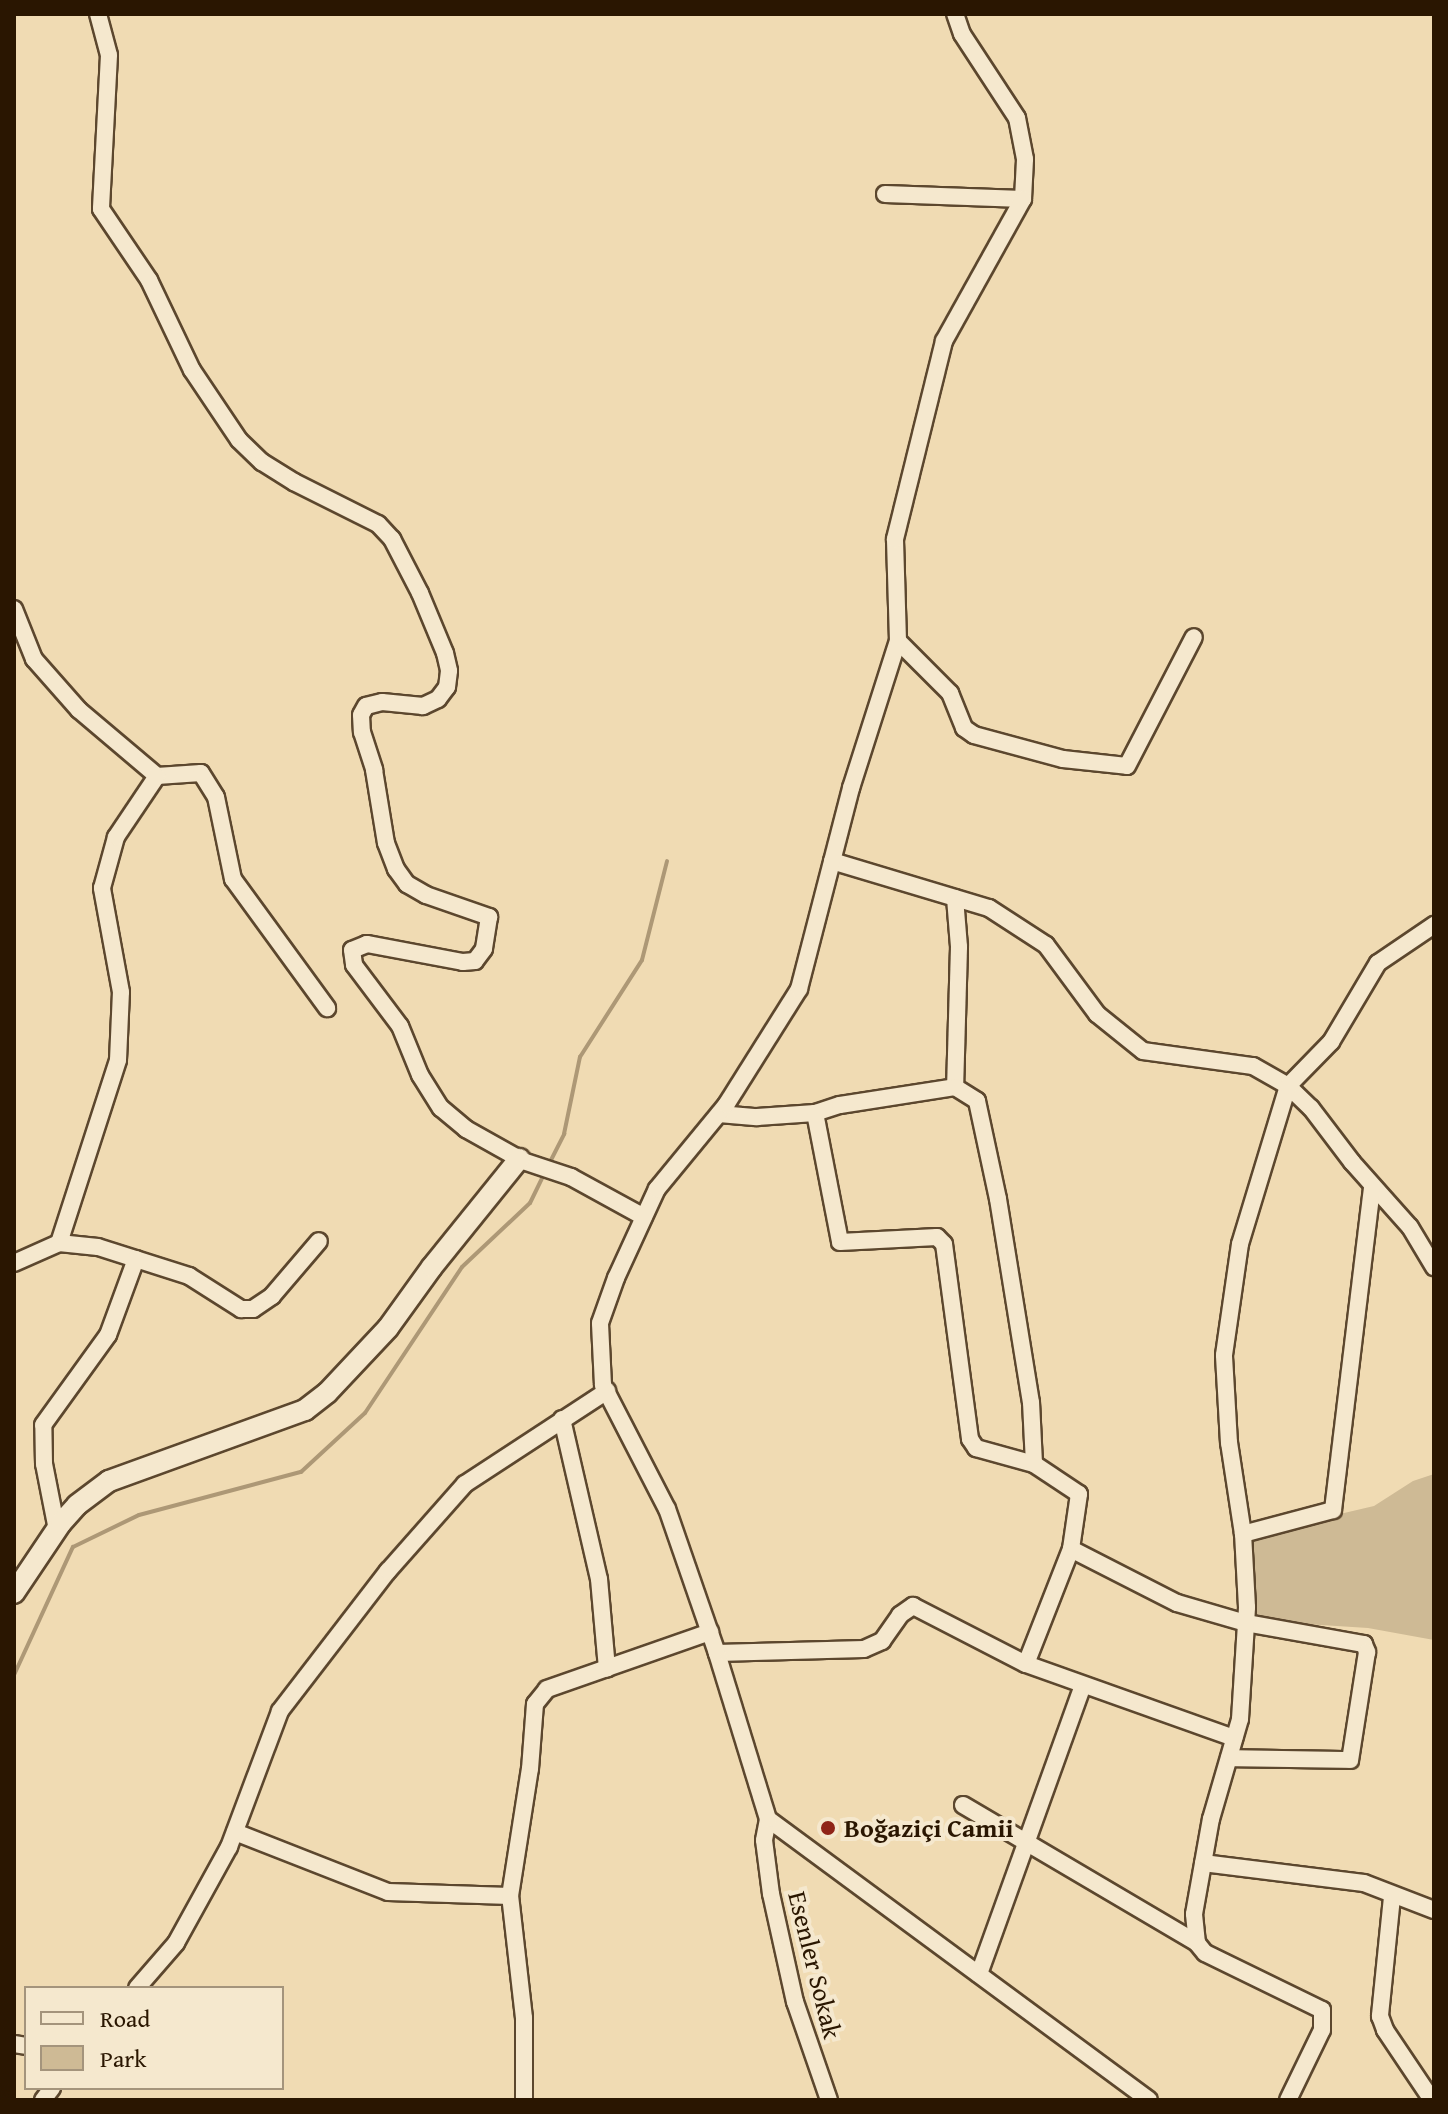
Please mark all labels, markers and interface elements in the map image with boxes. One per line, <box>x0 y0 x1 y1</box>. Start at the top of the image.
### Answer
place label: Boğaziçi Camii <box>844 1812 1014 1844</box>
marker: Boğaziçi Camii <box>819 1819 837 1837</box>
street label: Esenler Sokak <box>782 1888 848 2042</box>
legend <box>24 1986 284 2090</box>
text: Road <box>100 2001 150 2036</box>
text: Park <box>100 2041 146 2076</box>

